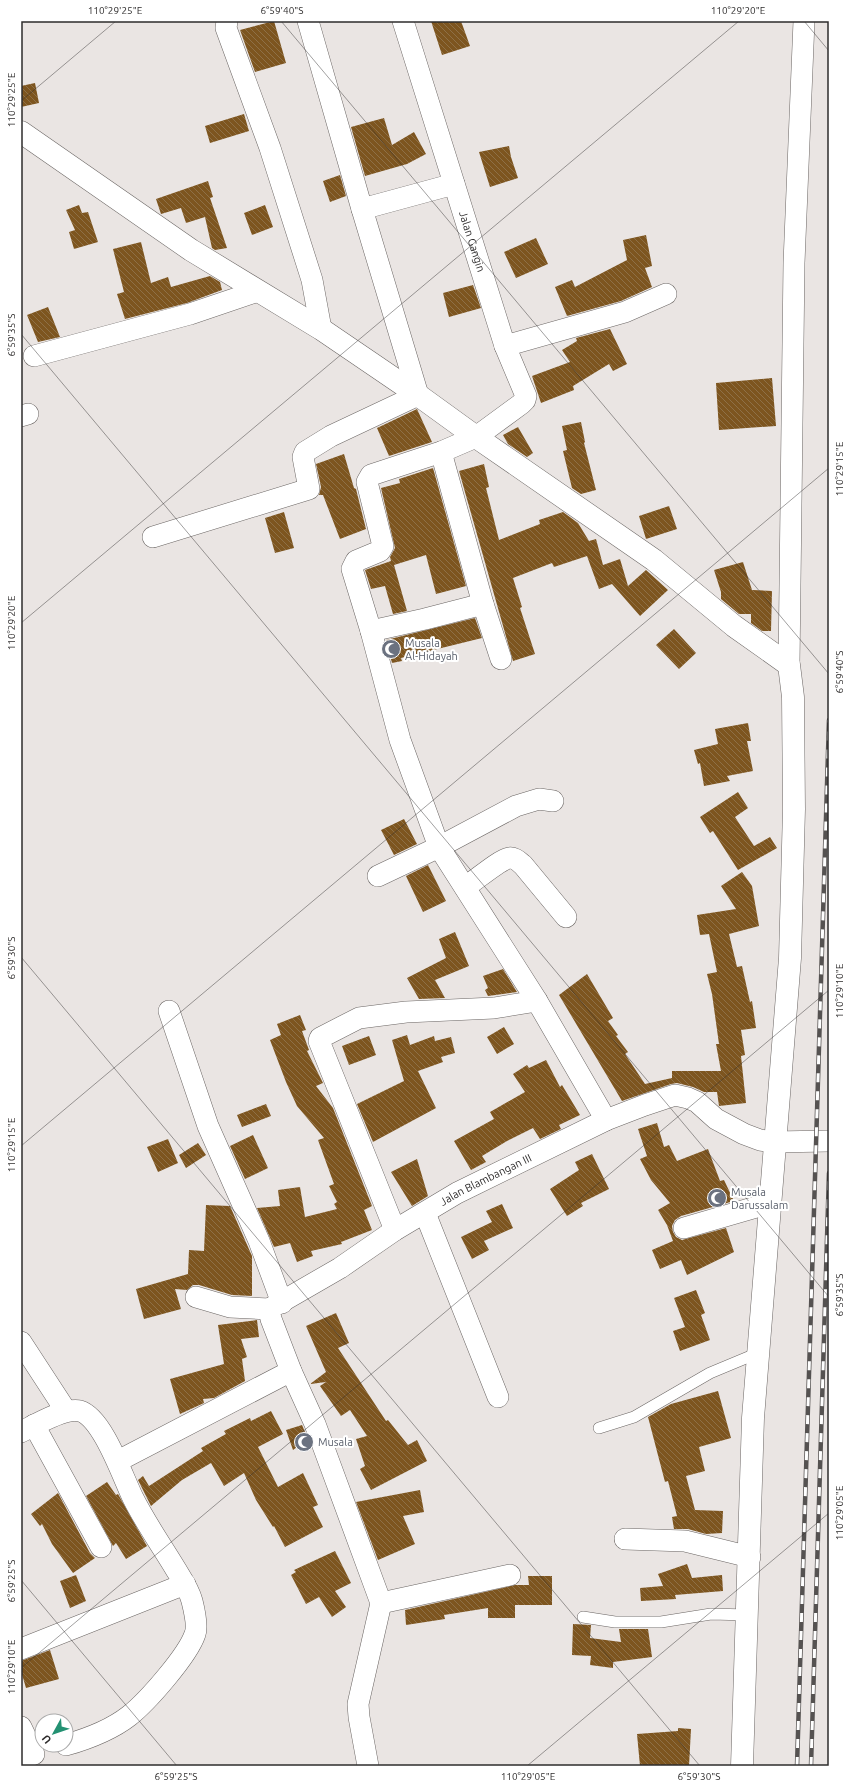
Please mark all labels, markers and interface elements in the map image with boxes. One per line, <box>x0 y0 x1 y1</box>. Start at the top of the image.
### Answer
text: 110°29'25"E <box>88 5 143 16</box>
text: 6°59'40"S <box>260 5 304 16</box>
text: 110°29'20"E <box>711 5 766 16</box>
text: 110°29'25"E <box>6 72 17 127</box>
street label: Jalan Gangin <box>457 210 487 273</box>
text: 6°59'35"S <box>6 313 17 357</box>
text: 110°29'15"E <box>834 441 845 496</box>
text: 110°29'20"E <box>6 595 17 650</box>
place label: Musala Al-Hidayah <box>405 637 458 662</box>
mosque icon: Musala Al-Hidayah <box>380 638 402 660</box>
text: 6°59'40"S <box>834 650 845 694</box>
text: 6°59'30"S <box>6 936 17 980</box>
text: 110°29'10"E <box>834 963 845 1018</box>
text: 110°29'15"E <box>6 1117 17 1172</box>
street label: Jalan Blambangan III <box>438 1151 533 1208</box>
place label: Musala Darussalam <box>731 1186 788 1211</box>
mosque icon: Musala Darussalam <box>706 1187 728 1209</box>
text: 6°59'35"S <box>834 1273 845 1317</box>
mosque icon: Musala <box>293 1431 315 1453</box>
place label: Musala <box>318 1436 353 1448</box>
text: 110°29'05"E <box>834 1485 845 1540</box>
text: 6°59'25"S <box>6 1559 17 1603</box>
text: 110°29'10"E <box>6 1639 17 1694</box>
north arrow <box>34 1713 74 1753</box>
text: U <box>39 1733 53 1746</box>
text: 6°59'25"S <box>154 1771 198 1782</box>
text: 110°29'05"E <box>501 1771 556 1782</box>
text: 6°59'30"S <box>677 1771 721 1782</box>

